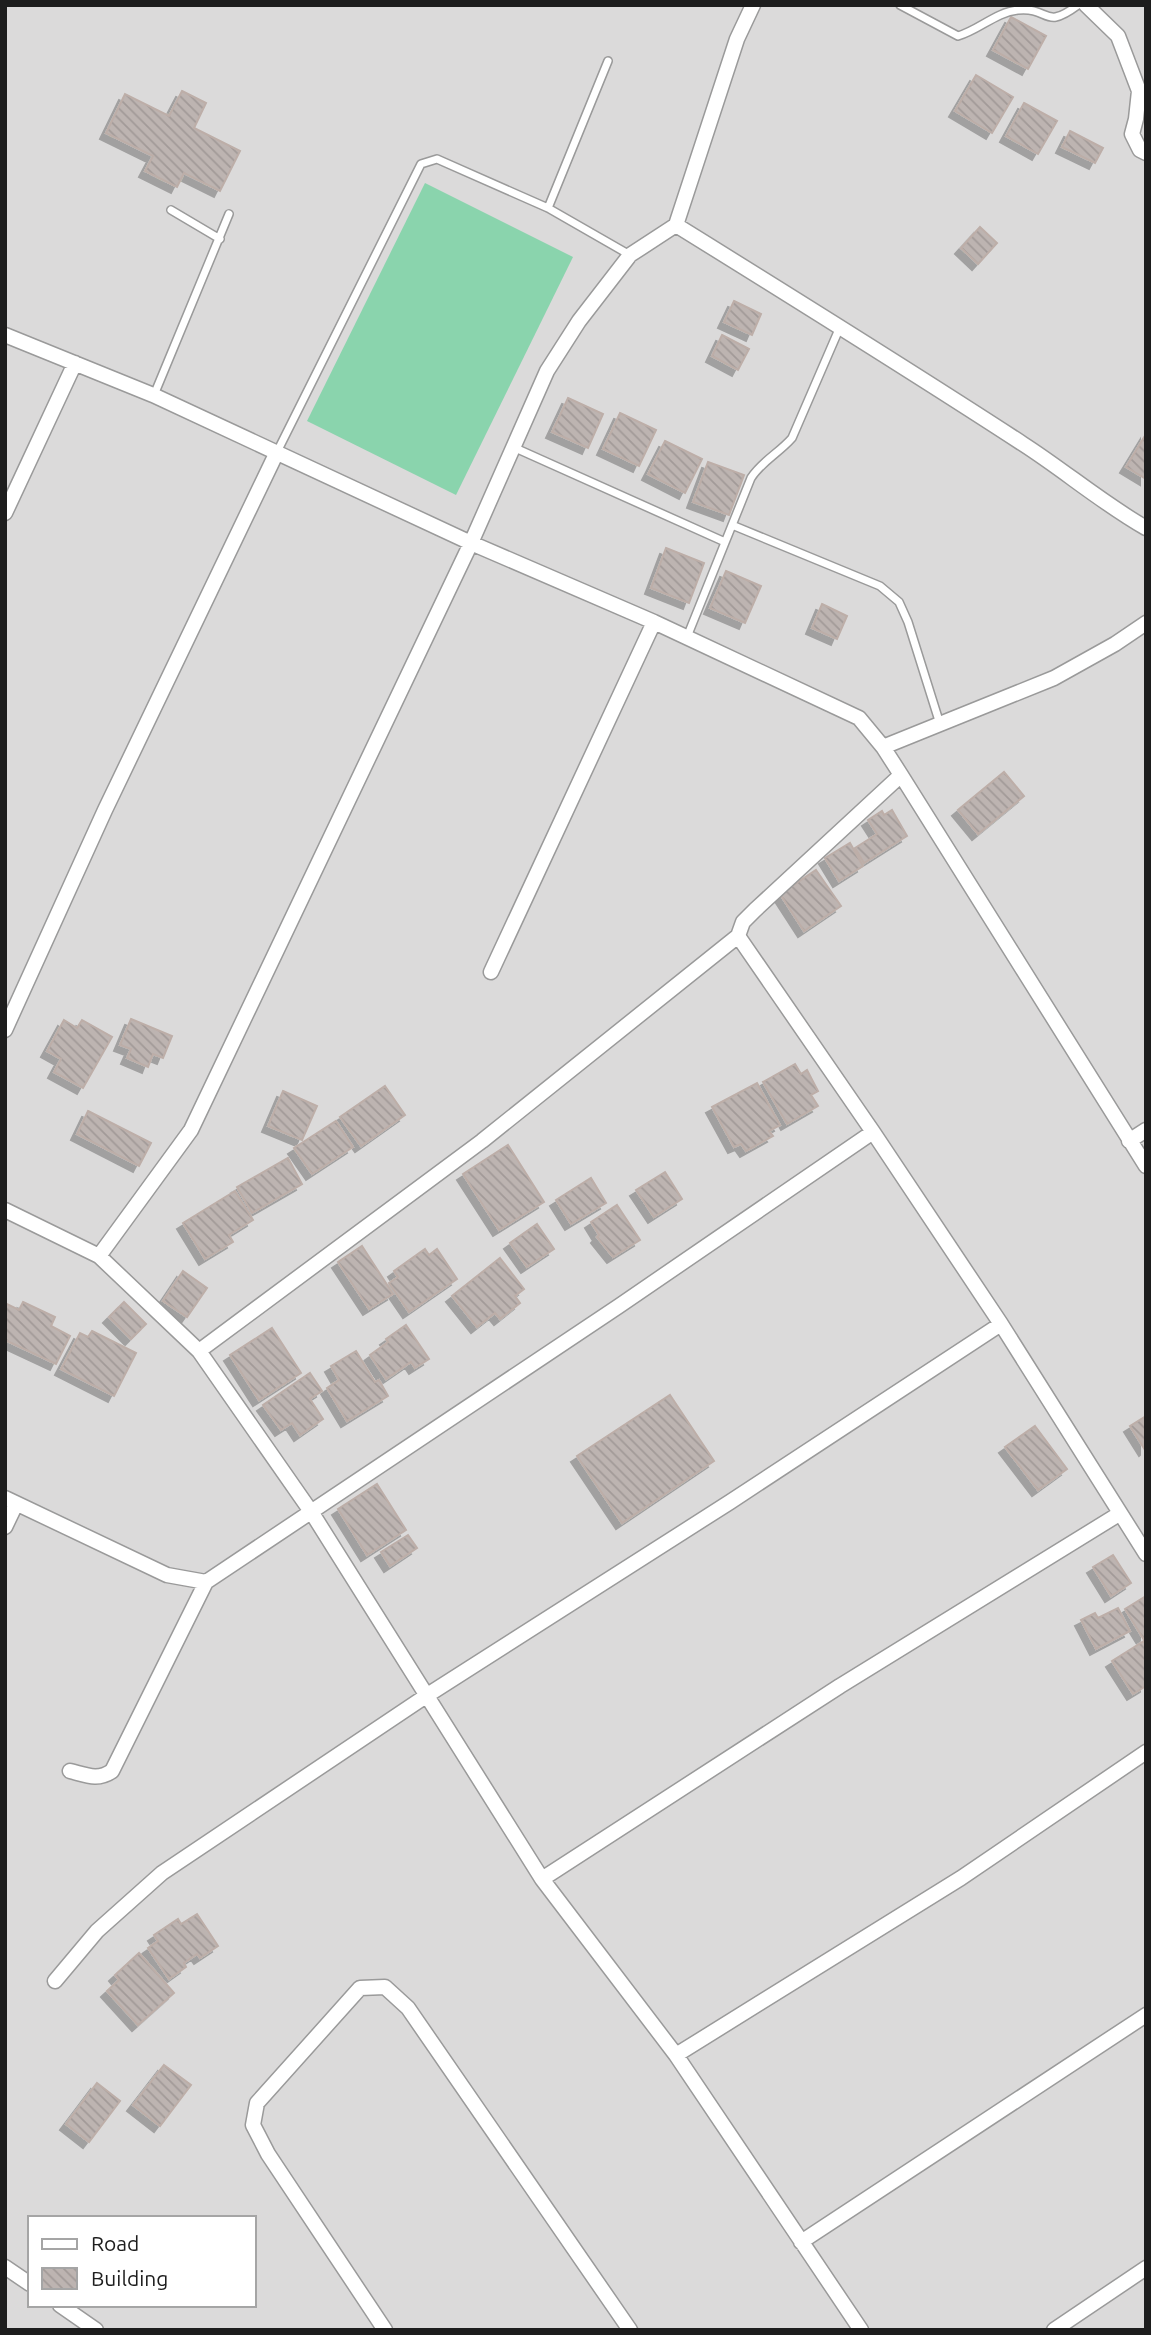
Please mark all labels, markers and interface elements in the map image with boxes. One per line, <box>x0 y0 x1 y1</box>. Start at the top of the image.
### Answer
legend <box>28 2216 256 2307</box>
text: Road <box>91 2231 139 2255</box>
text: Building <box>91 2266 168 2290</box>

